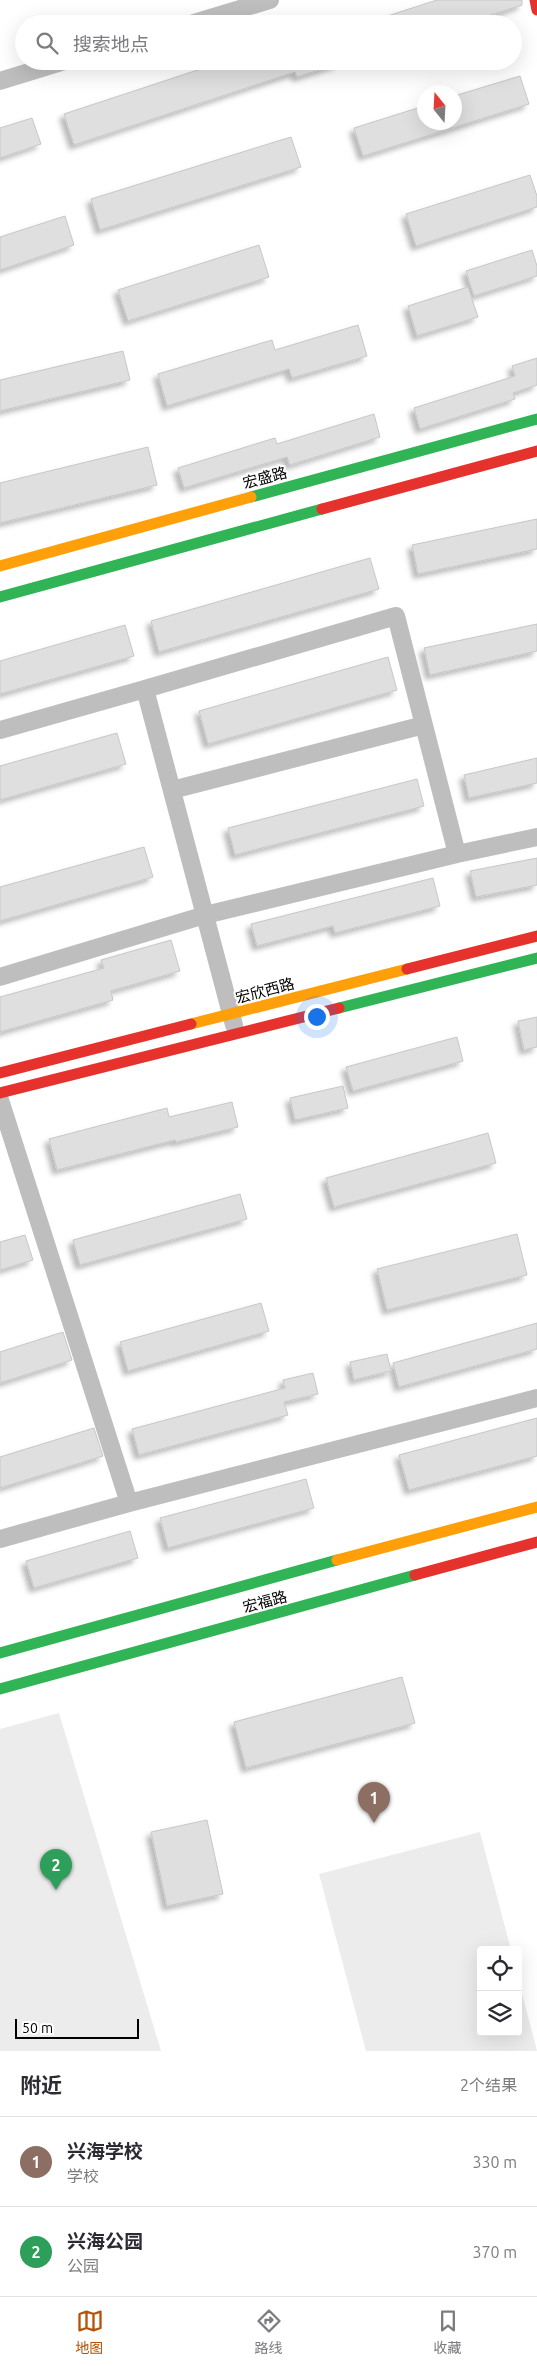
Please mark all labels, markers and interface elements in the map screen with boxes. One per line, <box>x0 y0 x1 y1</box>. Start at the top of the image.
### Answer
search box <box>15 15 522 70</box>
icon: search <box>33 29 61 57</box>
text: 搜索地点 <box>73 33 149 55</box>
north arrow <box>417 85 462 130</box>
street label: 宏盛路 <box>241 463 289 492</box>
street label: 宏欣西路 <box>234 975 296 1006</box>
your location <box>304 1004 330 1030</box>
street label: 宏福路 <box>241 1587 289 1616</box>
pin: 1 <box>358 1782 390 1823</box>
pin: 2 <box>40 1849 72 1890</box>
map controls <box>477 1946 522 2036</box>
button: locate <box>477 1946 522 1991</box>
button: layers <box>477 1991 522 2036</box>
scale bar <box>15 2016 139 2039</box>
text: 50 m <box>22 2020 53 2036</box>
text: 附近 <box>20 2073 62 2097</box>
text: 2个结果 <box>460 2076 517 2094</box>
text: 兴海学校 <box>67 2140 143 2162</box>
text: 1 <box>31 2153 41 2171</box>
text: 330 m <box>472 2153 517 2171</box>
text: 学校 <box>67 2167 99 2185</box>
text: 兴海公园 <box>67 2230 143 2252</box>
text: 2 <box>31 2243 41 2261</box>
text: 370 m <box>472 2243 517 2261</box>
text: 公园 <box>67 2257 99 2275</box>
tab: 地图 <box>76 2307 104 2357</box>
tab: 路线 <box>255 2307 283 2357</box>
tab: 收藏 <box>434 2307 462 2357</box>

